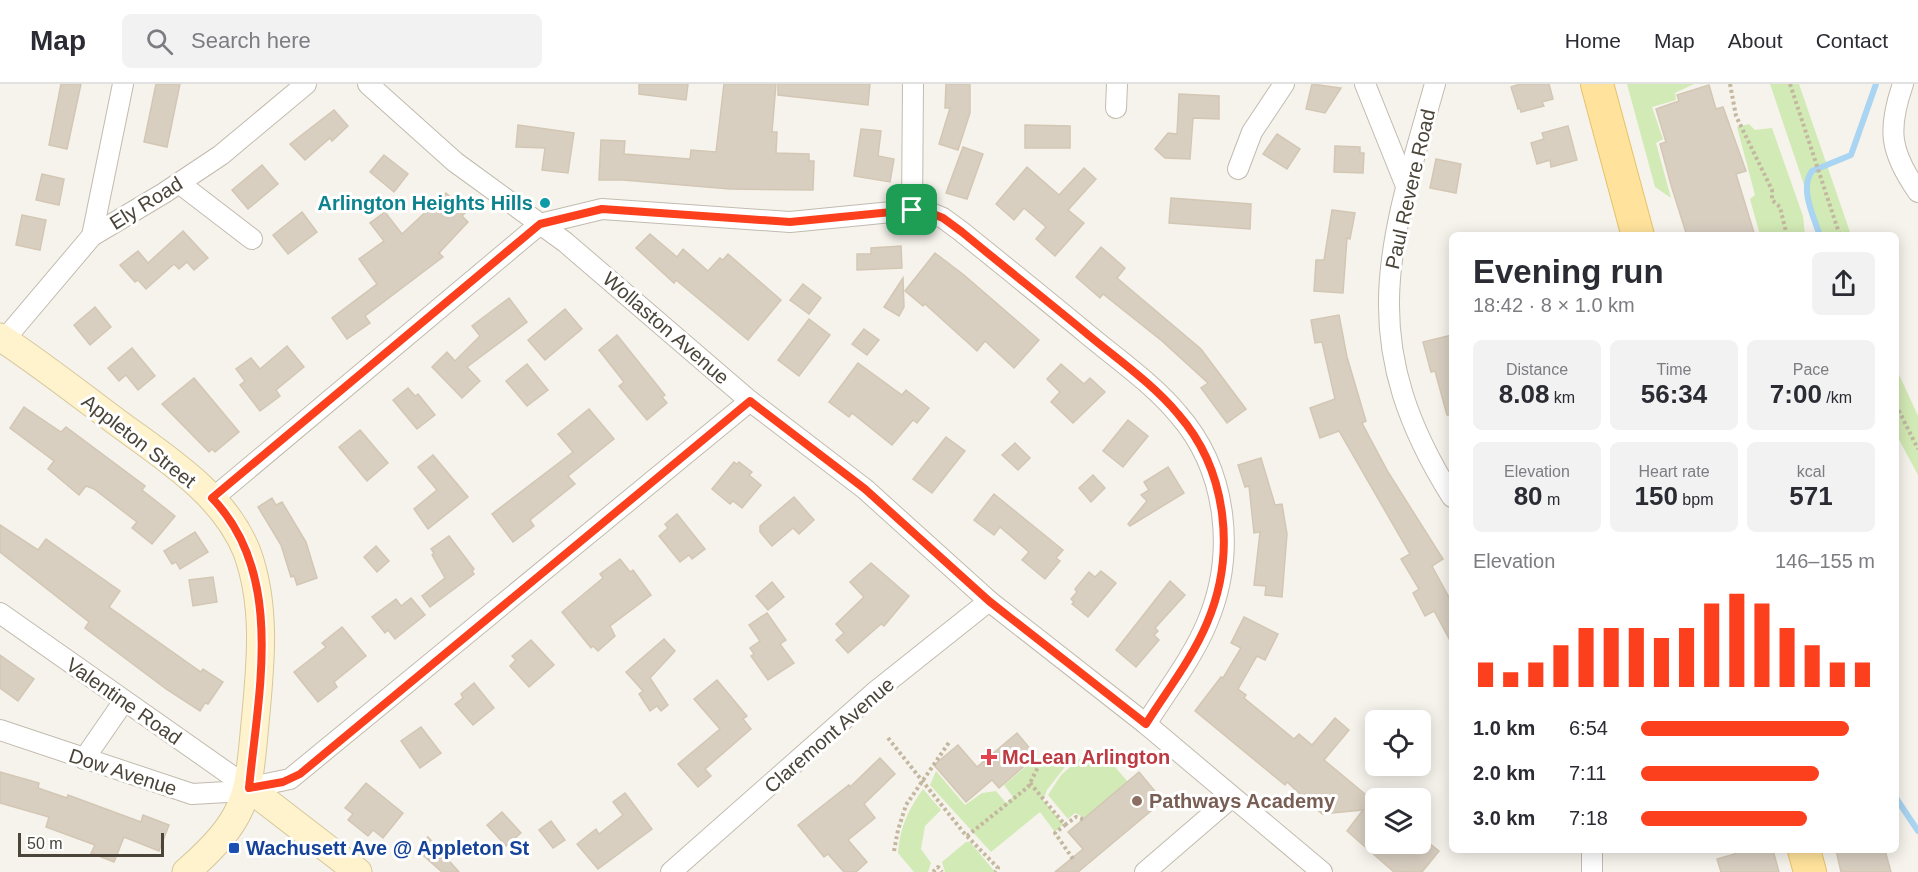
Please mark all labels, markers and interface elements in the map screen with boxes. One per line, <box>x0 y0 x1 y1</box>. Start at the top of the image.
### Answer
search box <box>122 14 542 68</box>
text: Map <box>30 25 86 56</box>
icon: search <box>143 25 176 58</box>
text: Search here <box>191 28 311 53</box>
text: Home <box>1565 29 1621 52</box>
text: Map <box>1654 29 1695 52</box>
text: About <box>1728 29 1783 52</box>
text: Contact <box>1816 29 1888 52</box>
street label: Paul Revere Road <box>1381 107 1439 271</box>
street label: Ely Road <box>106 172 186 234</box>
pin <box>886 184 937 235</box>
place label: Arlington Heights Hills <box>317 192 533 214</box>
icon: arrive <box>895 193 928 226</box>
marker: Arlington Heights Hills <box>538 196 552 210</box>
button: share <box>1812 252 1875 315</box>
text: Evening run <box>1473 253 1664 290</box>
street label: Wollaston Avenue <box>599 267 733 389</box>
text: 18:42 · 8 × 1.0 km <box>1473 294 1635 316</box>
text: Distance <box>1506 361 1568 378</box>
text: Time <box>1657 361 1691 378</box>
text: Pace <box>1793 361 1829 378</box>
text: 8.08 <box>1499 379 1549 409</box>
text: 56:34 <box>1641 379 1707 409</box>
text: 7:00 <box>1770 379 1822 409</box>
text: km <box>1549 389 1575 406</box>
text: /km <box>1822 389 1852 406</box>
street label: Appleton Street <box>78 390 200 492</box>
text: Elevation <box>1504 463 1570 480</box>
text: Heart rate <box>1638 463 1710 480</box>
text: kcal <box>1797 463 1825 480</box>
text: 80 <box>1514 481 1543 511</box>
text: 150 <box>1635 481 1678 511</box>
text: 571 <box>1789 481 1833 511</box>
text: m <box>1543 491 1560 508</box>
text: bpm <box>1678 491 1713 508</box>
text: Elevation <box>1473 550 1555 572</box>
text: 146–155 m <box>1775 550 1875 572</box>
street label: Valentine Road <box>62 653 186 749</box>
street label: Claremont Avenue <box>760 673 898 797</box>
map controls <box>1365 710 1431 854</box>
button: locate <box>1365 710 1431 776</box>
text: 1.0 km <box>1473 717 1535 739</box>
text: 6:54 <box>1569 717 1608 739</box>
street label: Dow Avenue <box>66 744 180 800</box>
place label: McLean Arlington <box>1002 746 1170 768</box>
marker: McLean Arlington <box>980 748 998 766</box>
text: 2.0 km <box>1473 762 1535 784</box>
text: 7:11 <box>1569 762 1606 784</box>
button: layers <box>1365 788 1431 854</box>
place label: Pathways Academy <box>1149 790 1336 812</box>
marker: Pathways Academy <box>1130 794 1144 808</box>
text: 3.0 km <box>1473 807 1535 829</box>
text: 7:18 <box>1569 807 1608 829</box>
scale bar <box>18 830 164 858</box>
text: 50 m <box>27 835 63 852</box>
place label: Wachusett Ave @ Appleton St <box>246 837 530 859</box>
marker: Wachusett Ave @ Appleton St <box>227 841 241 855</box>

